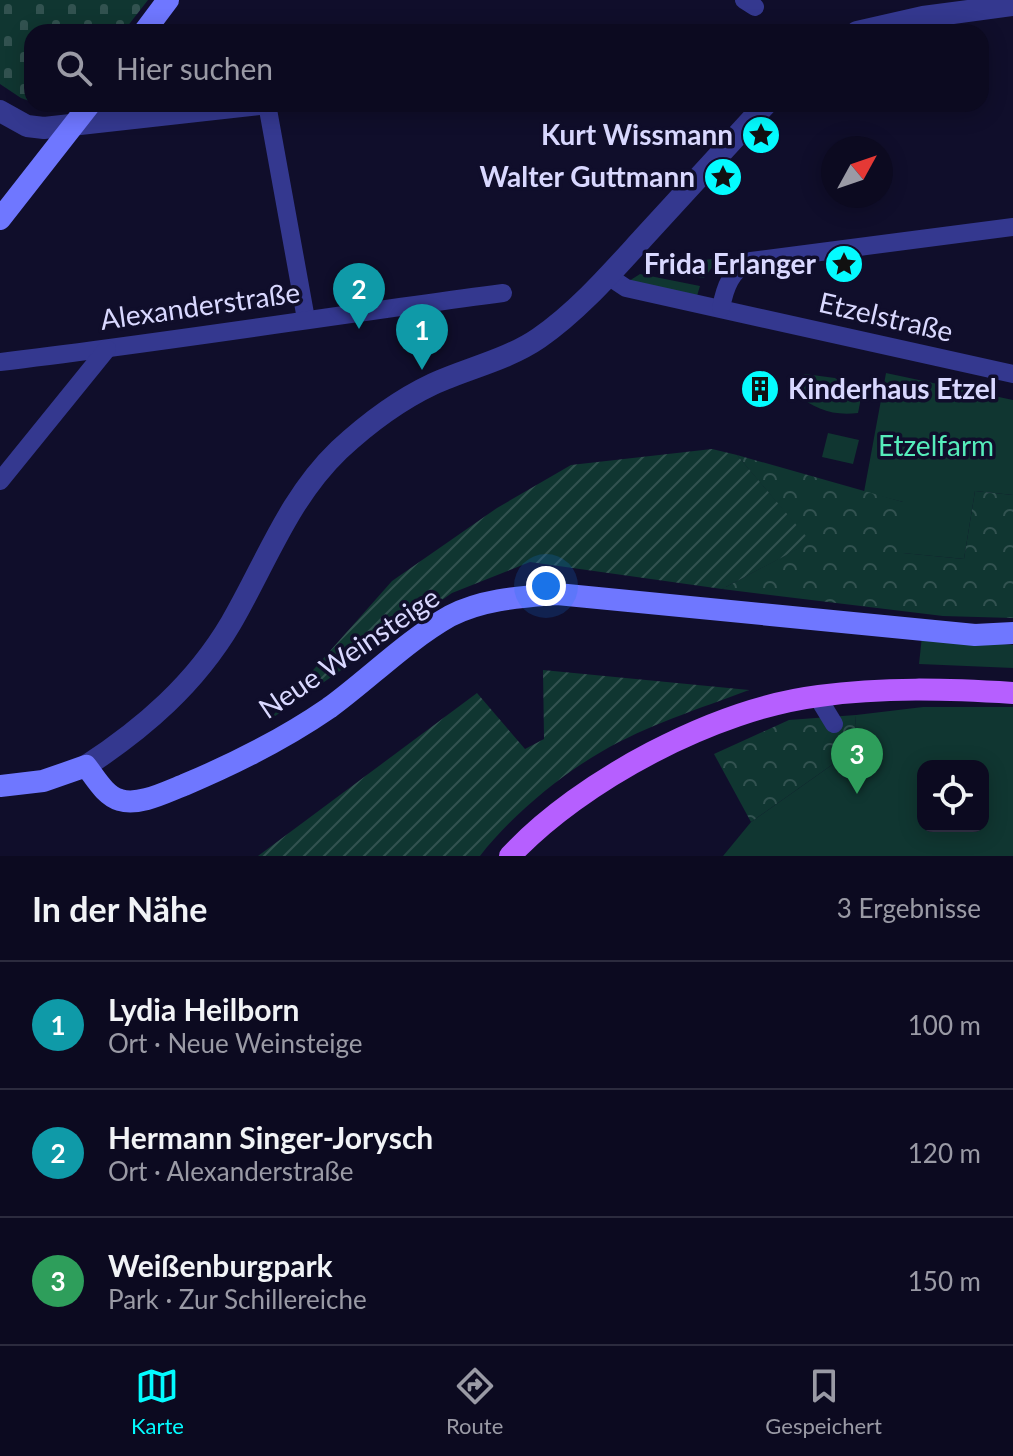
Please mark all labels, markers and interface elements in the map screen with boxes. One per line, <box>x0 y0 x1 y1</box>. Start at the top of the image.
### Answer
search box <box>24 24 989 112</box>
icon: search <box>52 46 96 90</box>
text: Hier suchen <box>116 50 273 86</box>
place icon: Kurt Wissmann <box>740 114 782 156</box>
place label: Kurt Wissmann <box>541 117 733 151</box>
north arrow <box>821 136 893 208</box>
place icon: Walter Guttmann <box>702 156 744 198</box>
place label: Walter Guttmann <box>479 159 695 193</box>
place icon: Frida Erlanger <box>823 243 865 285</box>
place label: Frida Erlanger <box>644 246 817 280</box>
pin: 2 <box>333 263 385 329</box>
street label: Alexanderstraße <box>98 274 302 336</box>
street label: Etzelstraße <box>816 284 957 348</box>
pin: 1 <box>396 304 448 370</box>
building icon: Kinderhaus Etzel <box>739 368 781 410</box>
place label: Kinderhaus Etzel <box>788 371 997 405</box>
park label: Etzelfarm <box>878 428 994 462</box>
your location <box>526 566 566 606</box>
street label: Neue Weinsteige <box>252 579 445 725</box>
pin: 3 <box>831 728 883 794</box>
map controls <box>917 760 989 832</box>
button: locate <box>917 760 989 832</box>
text: In der Nähe <box>32 888 207 929</box>
text: 3 Ergebnisse <box>837 892 981 924</box>
text: Lydia Heilborn <box>108 991 300 1027</box>
text: 1 <box>50 1009 66 1041</box>
text: 100 m <box>908 1009 981 1041</box>
text: Ort · Neue Weinsteige <box>108 1027 363 1059</box>
text: Hermann Singer-Jorysch <box>108 1119 433 1155</box>
text: 2 <box>50 1137 66 1169</box>
text: 120 m <box>908 1137 981 1169</box>
text: Ort · Alexanderstraße <box>108 1155 353 1187</box>
text: Weißenburgpark <box>108 1247 333 1283</box>
text: 3 <box>50 1265 66 1297</box>
text: 150 m <box>908 1265 981 1297</box>
text: Park · Zur Schillereiche <box>108 1283 367 1315</box>
tab: Karte <box>131 1364 184 1439</box>
tab: Route <box>446 1364 503 1439</box>
tab: Gespeichert <box>765 1364 882 1439</box>

